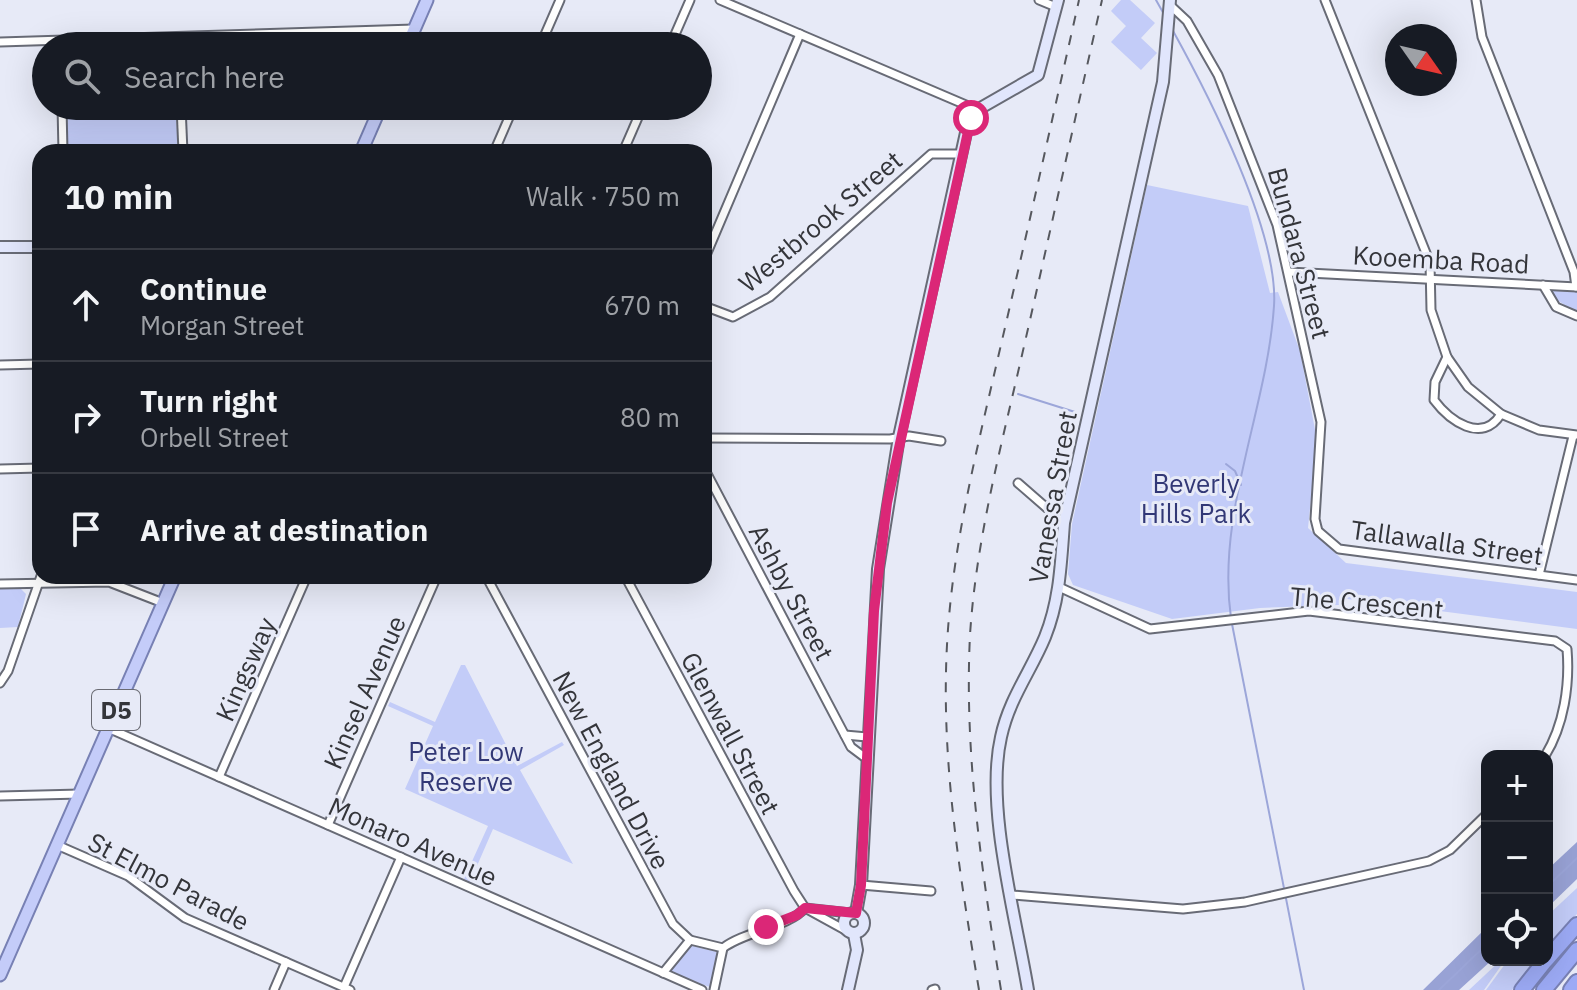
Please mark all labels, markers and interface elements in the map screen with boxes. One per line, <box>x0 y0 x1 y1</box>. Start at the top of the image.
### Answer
north arrow <box>1385 24 1457 96</box>
search box <box>32 32 712 120</box>
icon: search <box>60 54 104 98</box>
text: Search here <box>124 57 285 96</box>
route start <box>953 100 989 136</box>
street label: Westbrook Street <box>731 143 909 299</box>
street label: Bundara Street <box>1261 163 1339 343</box>
text: 10 min <box>64 174 173 218</box>
text: Walk · 750 m <box>526 179 680 213</box>
street label: Kooemba Road <box>1352 237 1530 281</box>
text: Continue <box>140 269 267 308</box>
icon: ahead <box>64 283 108 327</box>
text: 670 m <box>604 288 680 322</box>
text: Morgan Street <box>140 308 304 342</box>
text: Turn right <box>140 381 278 420</box>
icon: right <box>64 395 108 439</box>
text: 80 m <box>620 400 680 434</box>
street label: Vanessa Street <box>1020 408 1084 586</box>
text: Orbell Street <box>140 420 289 454</box>
park label: Beverly Hills Park <box>1141 466 1251 530</box>
icon: arrive <box>64 507 108 551</box>
text: Arrive at destination <box>140 510 428 549</box>
street label: Tallawalla Street <box>1349 512 1545 572</box>
street label: Ashby Street <box>742 518 842 666</box>
street label: The Crescent <box>1289 578 1445 626</box>
street label: Kinsel Avenue <box>315 610 413 774</box>
street label: Kingsway <box>207 612 283 726</box>
street label: Glenwall Street <box>674 646 788 820</box>
street label: New England Drive <box>545 665 679 875</box>
road number: D5 <box>92 690 140 730</box>
park label: Peter Low Reserve <box>408 734 524 798</box>
map controls <box>1481 750 1553 966</box>
button: + <box>1481 750 1553 822</box>
street label: Monaro Avenue <box>323 789 503 893</box>
button: − <box>1481 822 1553 894</box>
street label: St Elmo Parade <box>82 824 256 938</box>
button: locate <box>1481 894 1553 966</box>
route end <box>748 909 784 945</box>

